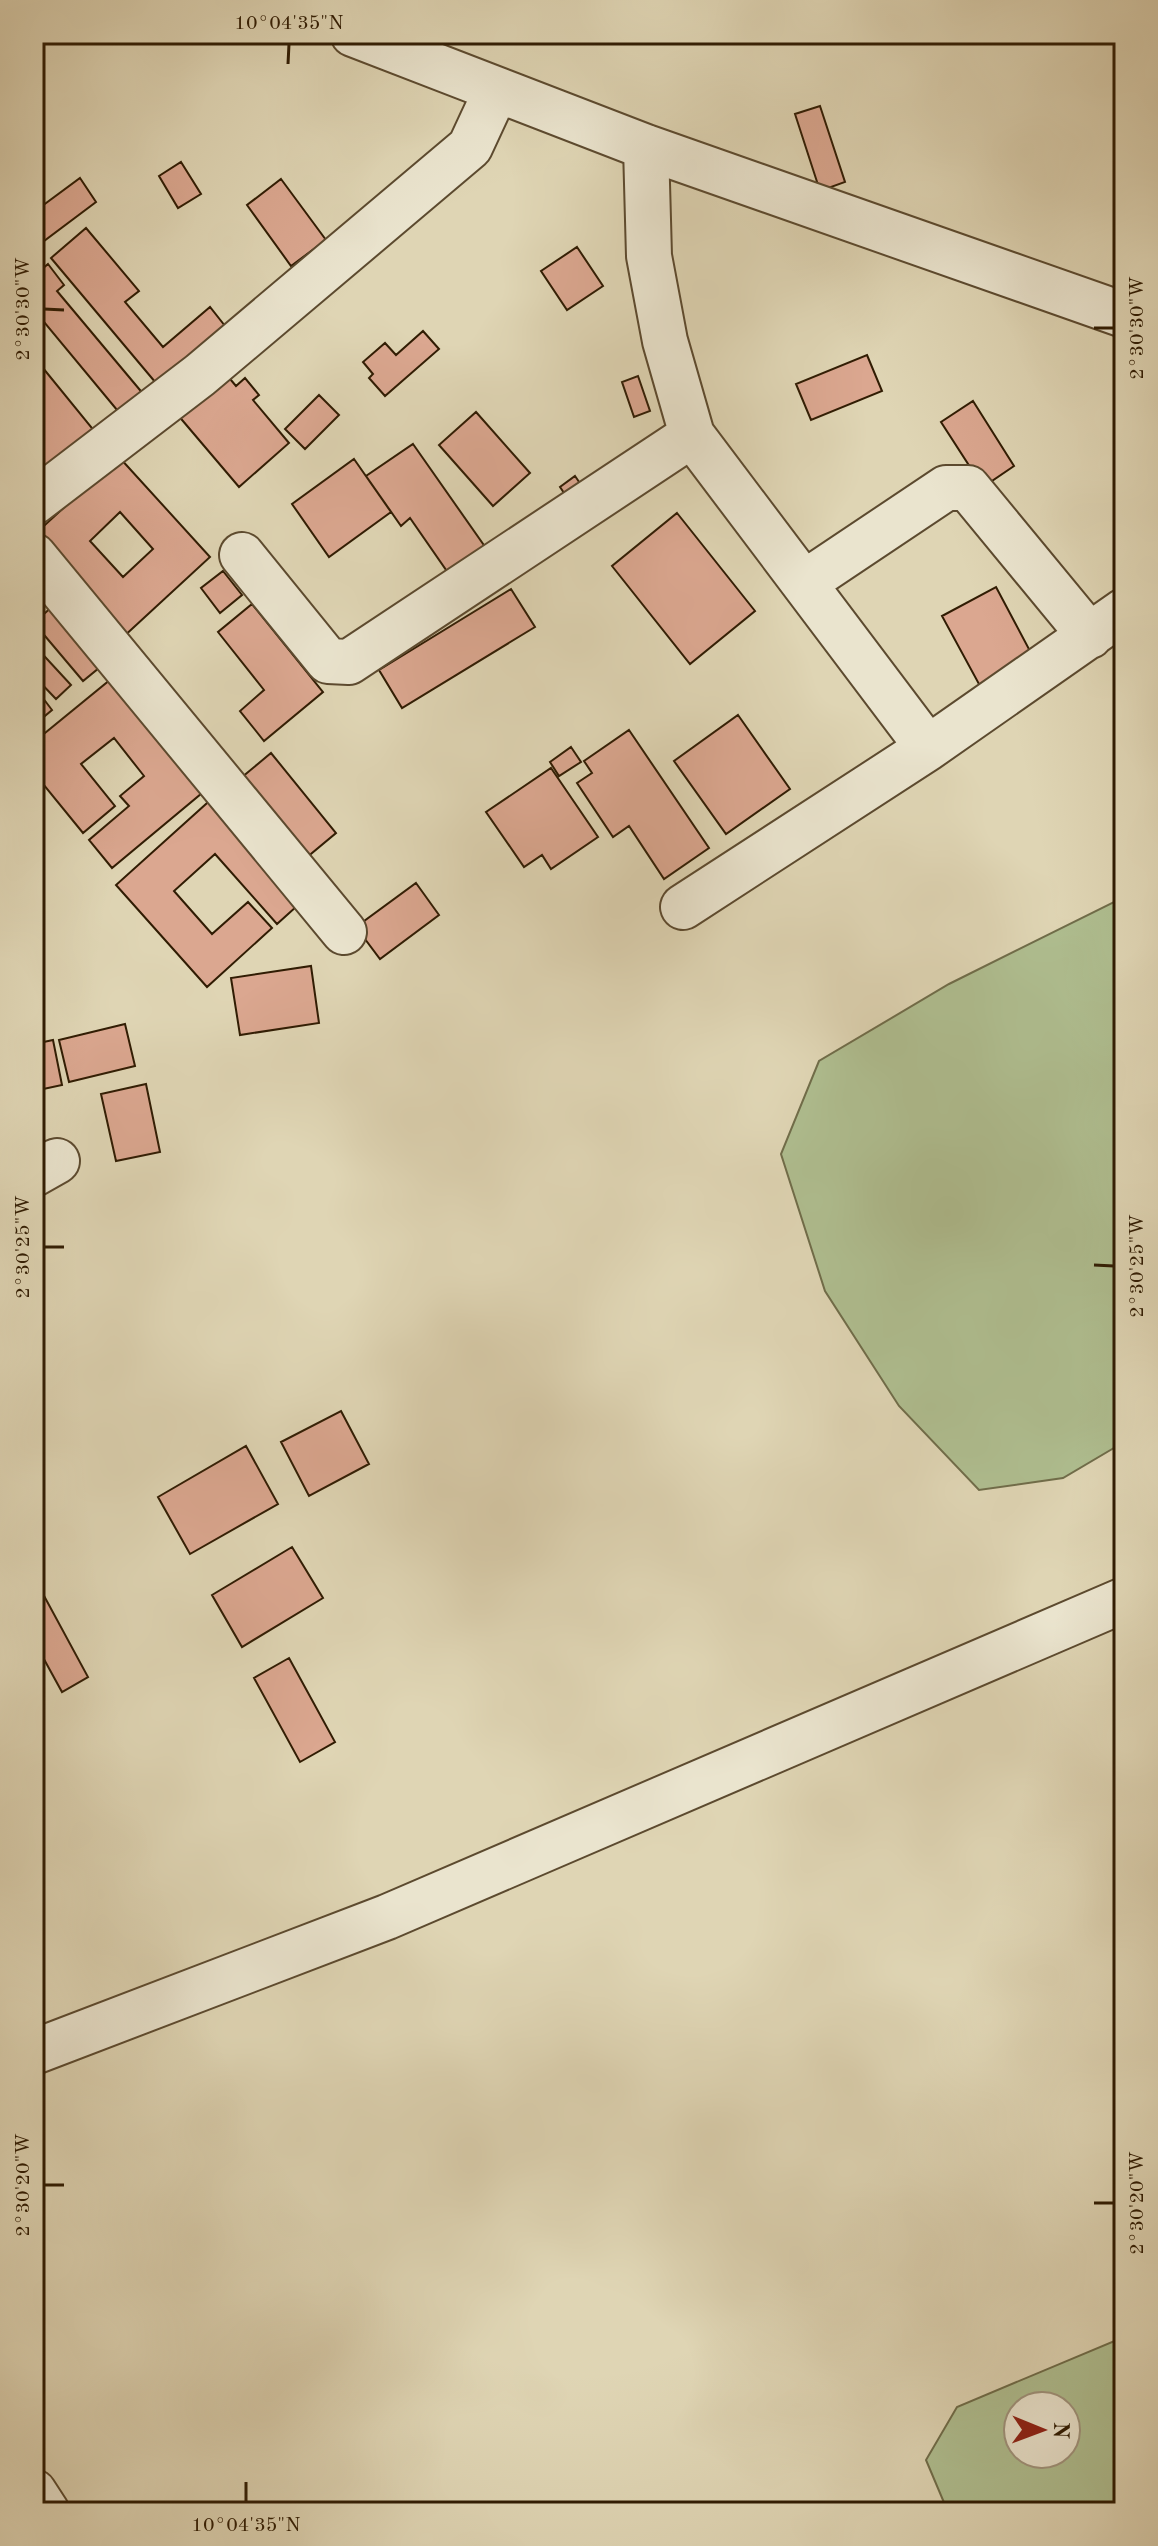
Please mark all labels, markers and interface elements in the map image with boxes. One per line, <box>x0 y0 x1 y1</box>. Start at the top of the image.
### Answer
text: 10°04'35"N <box>234 14 344 34</box>
text: 2°30'30"W <box>14 257 34 361</box>
text: 2°30'30"W <box>1128 276 1148 380</box>
text: 2°30'25"W <box>14 1195 34 1299</box>
text: 2°30'25"W <box>1128 1214 1148 1318</box>
text: 2°30'20"W <box>14 2133 34 2237</box>
text: 2°30'20"W <box>1128 2151 1148 2255</box>
north arrow <box>1002 2390 1082 2470</box>
text: N <box>1049 2422 1071 2439</box>
text: 10°04'35"N <box>191 2516 301 2536</box>

